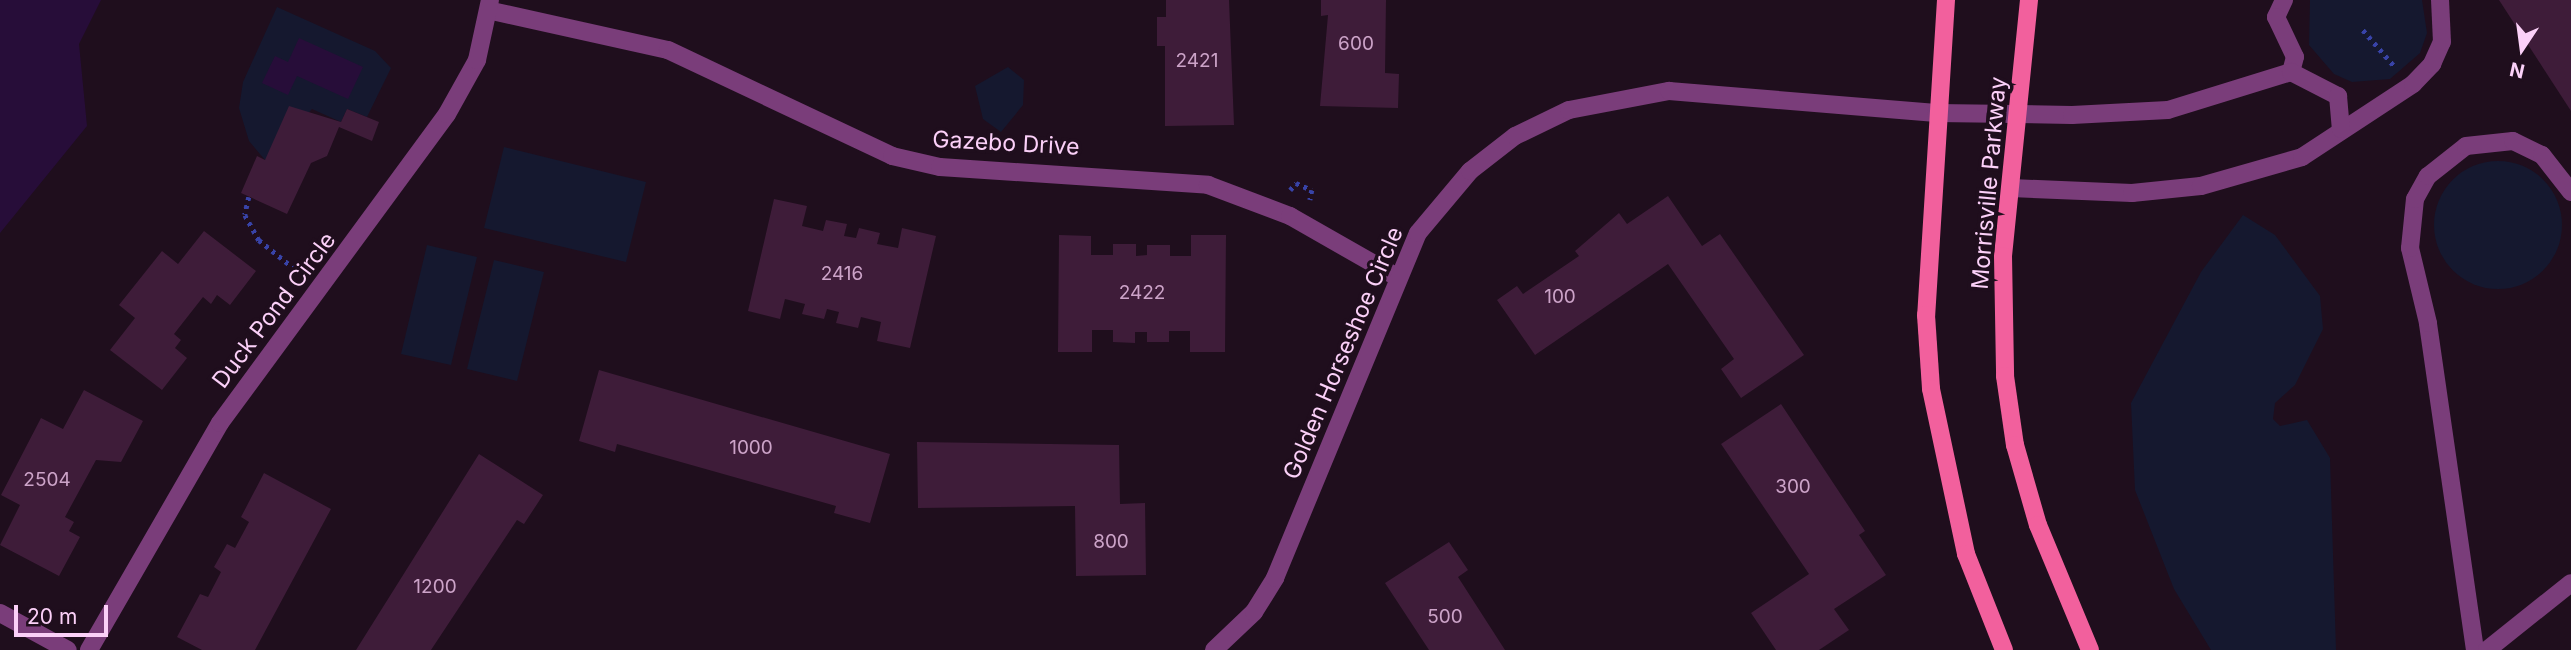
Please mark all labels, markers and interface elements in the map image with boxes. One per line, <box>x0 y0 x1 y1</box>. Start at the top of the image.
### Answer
north arrow <box>2487 14 2557 84</box>
house number: 600 <box>1338 33 1374 55</box>
house number: 2421 <box>1176 50 1218 72</box>
text: N <box>2508 57 2527 83</box>
street label: Morrisville Parkway <box>1966 76 2012 290</box>
street label: Gazebo Drive <box>932 125 1080 161</box>
street label: Golden Horseshoe Circle <box>1277 223 1409 483</box>
street label: Duck Pond Circle <box>207 227 341 393</box>
house number: 2416 <box>821 263 863 285</box>
house number: 2422 <box>1119 282 1165 304</box>
house number: 100 <box>1544 286 1576 308</box>
house number: 1000 <box>729 437 773 459</box>
house number: 2504 <box>23 469 71 491</box>
house number: 300 <box>1775 476 1811 498</box>
house number: 800 <box>1093 531 1129 553</box>
house number: 1200 <box>413 576 457 598</box>
scale bar <box>18 590 112 634</box>
text: 20 m <box>27 604 77 629</box>
house number: 500 <box>1427 606 1463 628</box>

